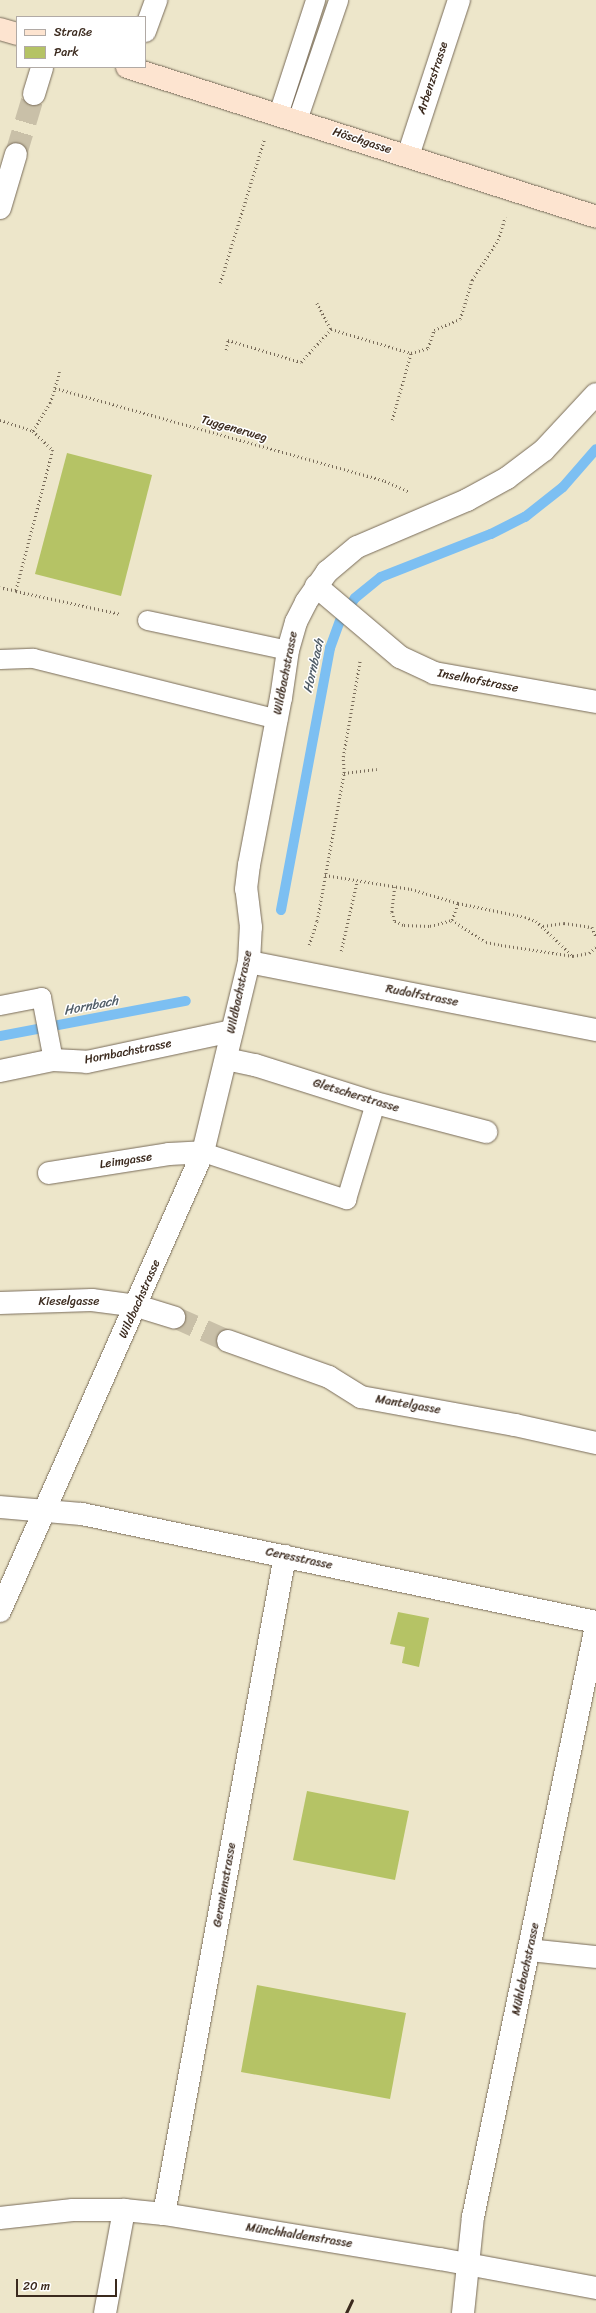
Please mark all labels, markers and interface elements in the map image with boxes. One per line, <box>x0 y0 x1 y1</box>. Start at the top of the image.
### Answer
legend <box>16 16 146 68</box>
text: Straße <box>54 21 92 43</box>
street label: Arbenzstrasse <box>415 40 451 116</box>
text: Park <box>54 41 79 63</box>
street label: Höschgasse <box>331 125 393 157</box>
street label: Tuggenerweg <box>199 413 269 445</box>
street label: Wildbachstrasse <box>271 630 301 716</box>
water label: Hornbach <box>300 637 328 695</box>
street label: Inselhofstrasse <box>437 666 519 696</box>
street label: Wildbachstrasse <box>224 949 256 1035</box>
street label: Rudolfstrasse <box>384 982 460 1010</box>
water label: Hornbach <box>63 993 119 1019</box>
street label: Hornbachstrasse <box>83 1036 173 1068</box>
street label: Gletscherstrasse <box>311 1076 401 1116</box>
street label: Leimgasse <box>99 1150 153 1172</box>
street label: Wildbachstrasse <box>116 1257 164 1341</box>
street label: Kieselgasse <box>39 1295 99 1309</box>
street label: Mantelgasse <box>374 1392 442 1418</box>
street label: Ceresstrasse <box>264 1545 334 1573</box>
street label: Geranienstrasse <box>210 1842 240 1928</box>
street label: Mühlebachstrasse <box>509 1921 543 2017</box>
street label: Münchhaldenstrasse <box>245 2220 353 2252</box>
scale bar <box>18 2271 119 2297</box>
text: 20 m <box>23 2275 50 2297</box>

